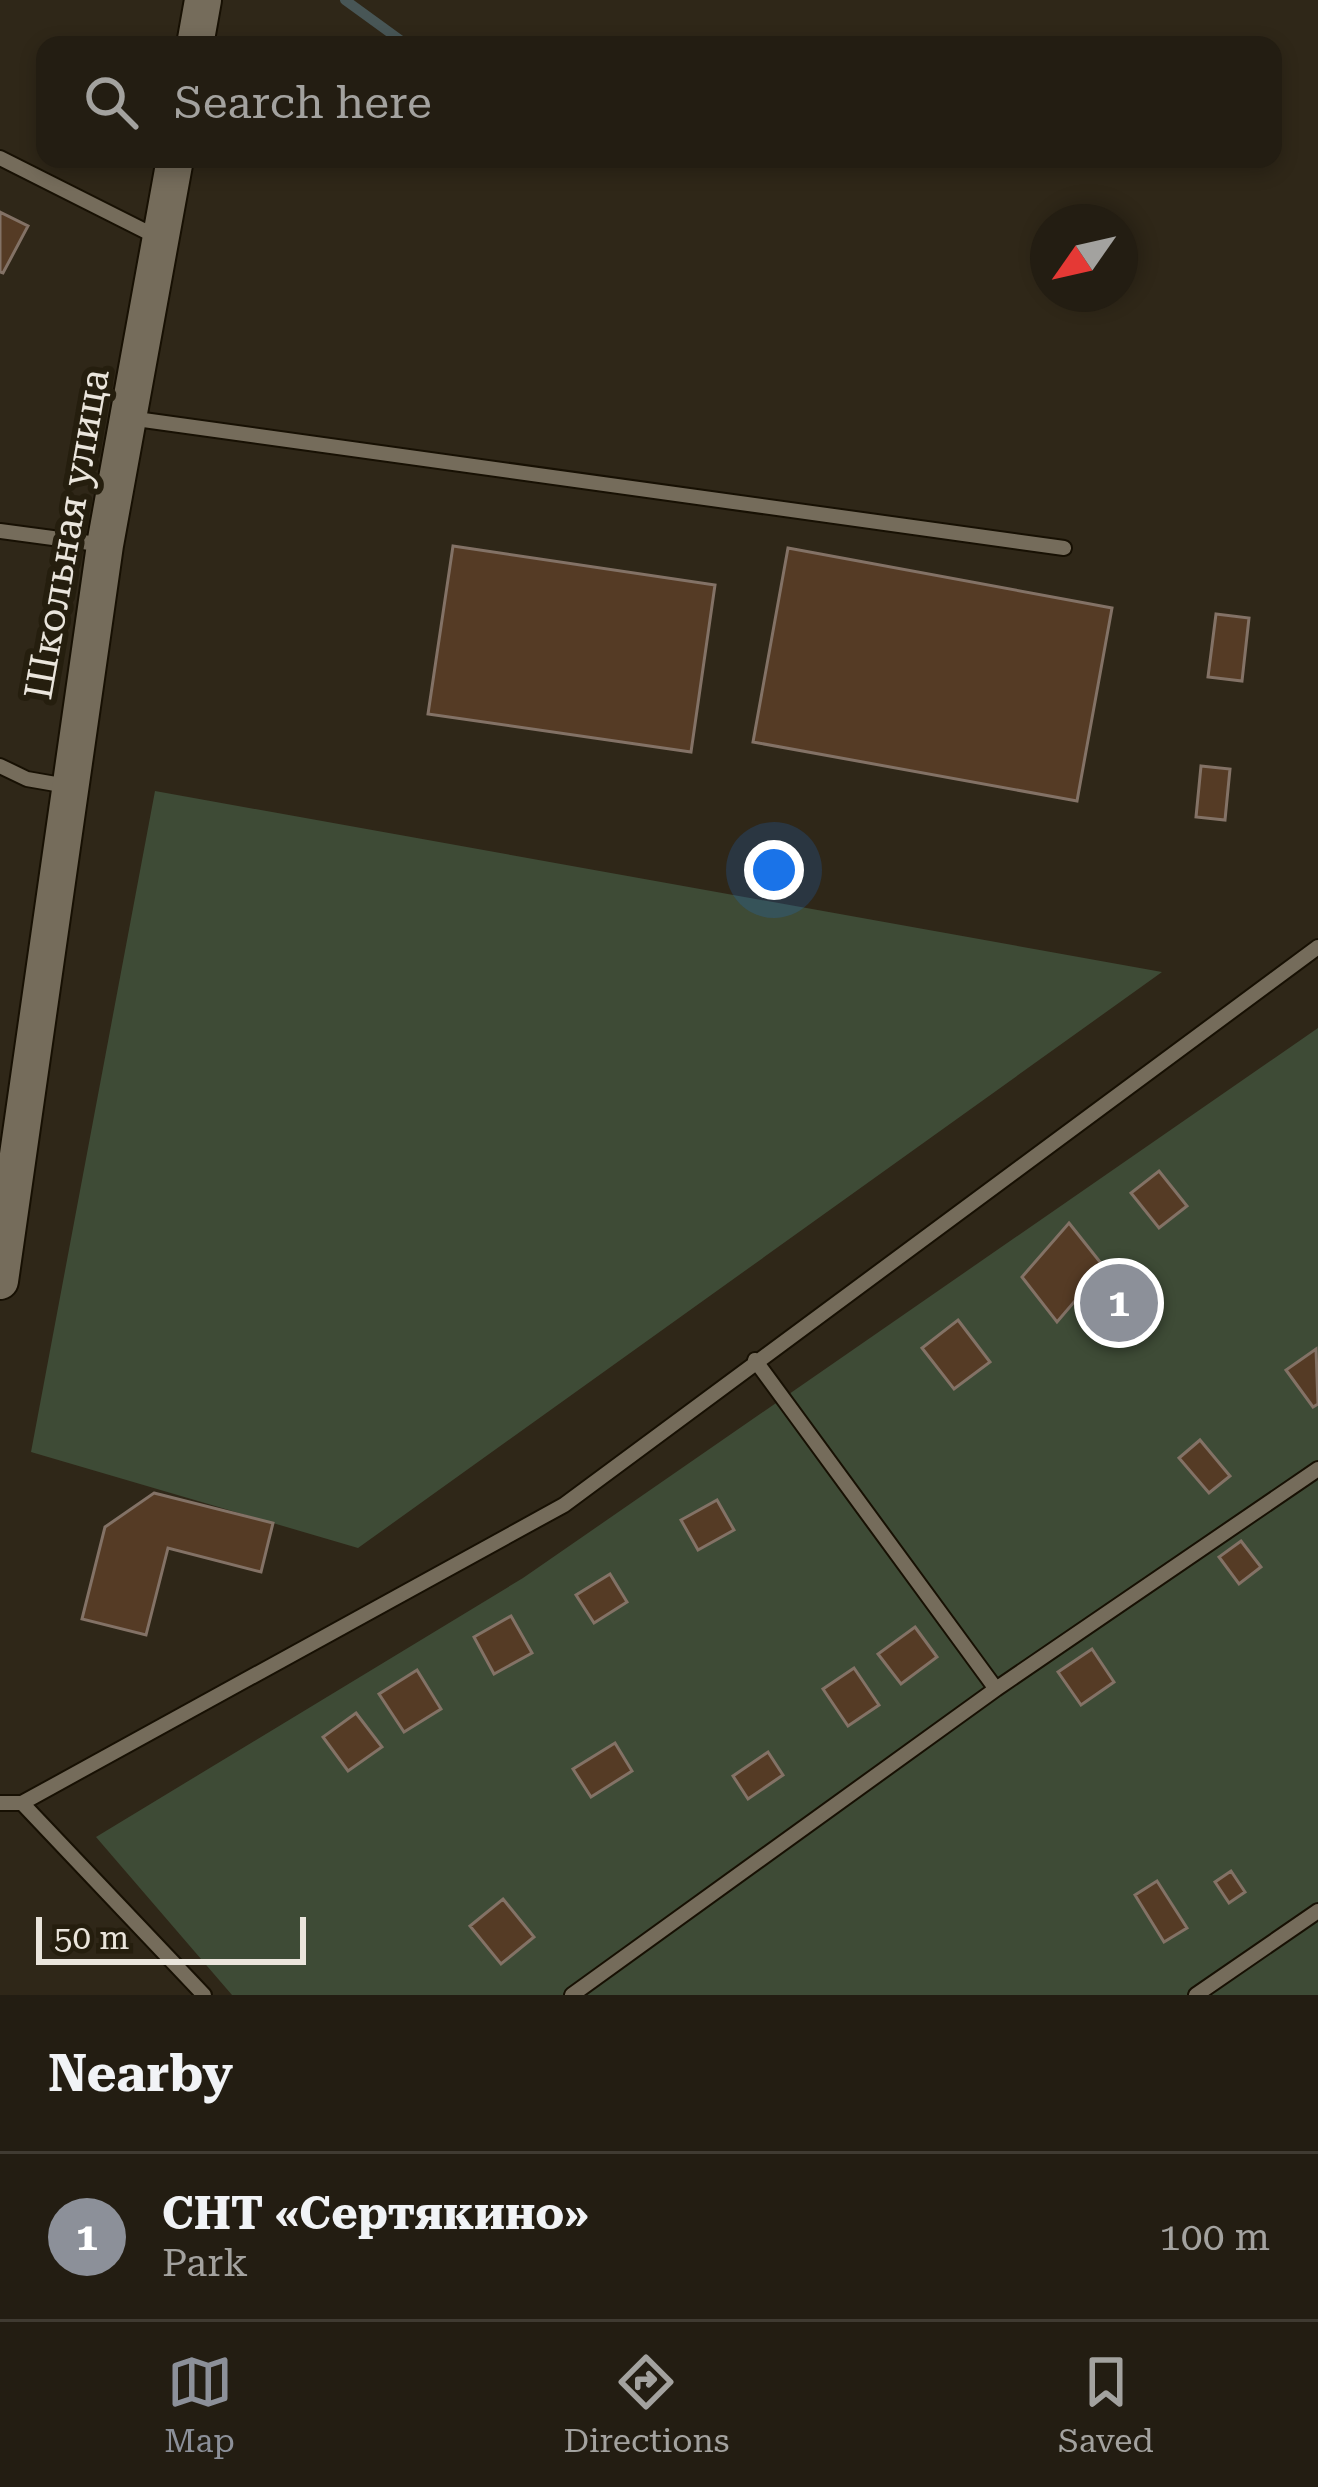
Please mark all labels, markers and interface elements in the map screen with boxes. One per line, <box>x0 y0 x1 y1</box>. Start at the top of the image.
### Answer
search box <box>36 36 1282 168</box>
icon: search <box>78 69 144 135</box>
text: Search here <box>174 76 432 129</box>
north arrow <box>1030 204 1138 312</box>
street label: Школьная улица <box>15 365 119 703</box>
your location <box>744 840 804 900</box>
pin: 1 <box>1080 1258 1158 1348</box>
scale bar <box>36 1911 306 1964</box>
text: 50 m <box>54 1918 129 1957</box>
text: Nearby <box>48 2044 233 2103</box>
text: СНТ «Сертякино» <box>162 2187 589 2240</box>
text: 1 <box>76 2214 98 2260</box>
text: 100 m <box>1159 2214 1270 2260</box>
text: Park <box>162 2240 248 2286</box>
tab: Map <box>164 2349 235 2460</box>
tab: Directions <box>563 2349 729 2460</box>
tab: Saved <box>1058 2349 1154 2460</box>

